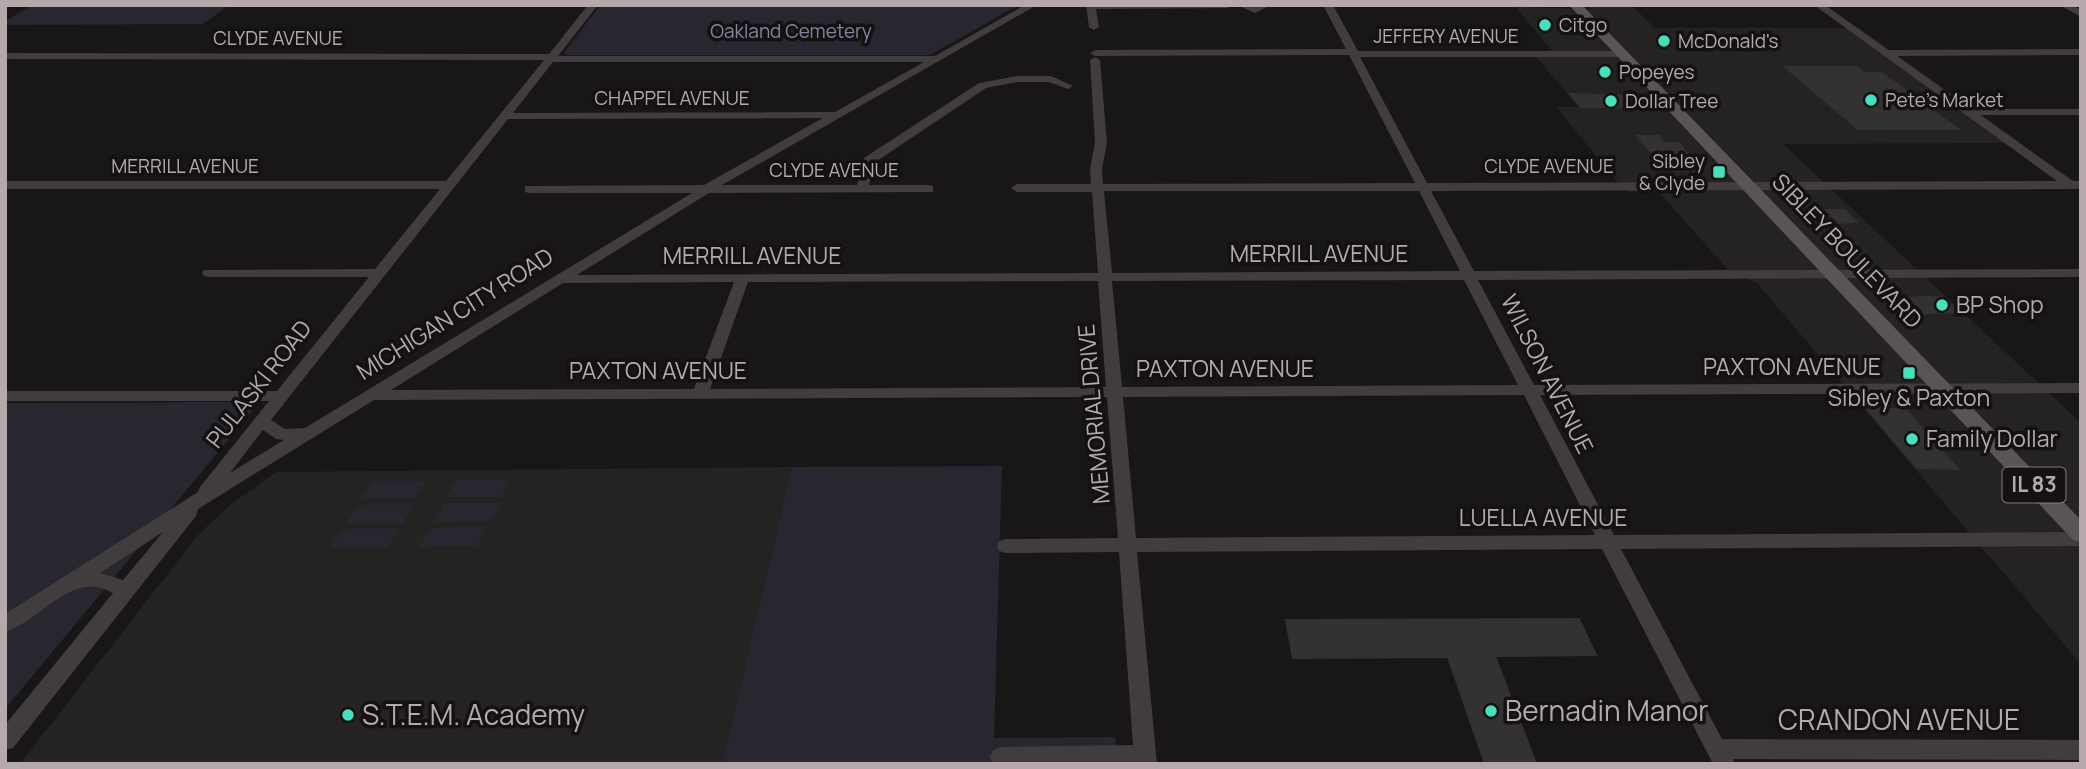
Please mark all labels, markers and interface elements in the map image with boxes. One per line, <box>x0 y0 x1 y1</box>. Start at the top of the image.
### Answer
place label: Citgo <box>1559 12 1607 38</box>
marker: Citgo <box>1537 17 1553 33</box>
park label: Oakland Cemetery <box>710 18 872 44</box>
street label: JEFFERY AVENUE <box>1373 23 1519 49</box>
street label: CLYDE AVENUE <box>213 25 343 51</box>
place label: McDonald's <box>1678 28 1779 54</box>
marker: McDonald's <box>1656 33 1672 49</box>
place label: Popeyes <box>1619 59 1695 85</box>
marker: Popeyes <box>1597 64 1613 80</box>
street label: CHAPPEL AVENUE <box>594 85 750 111</box>
place label: Pete's Market <box>1885 87 2004 113</box>
place label: Dollar Tree <box>1625 88 1718 114</box>
marker: Pete's Market <box>1863 92 1879 108</box>
marker: Dollar Tree <box>1603 93 1619 109</box>
place label: Sibley & Clyde <box>1639 148 1705 196</box>
street label: MERRILL AVENUE <box>111 153 259 179</box>
street label: CLYDE AVENUE <box>1484 153 1614 179</box>
street label: CLYDE AVENUE <box>769 157 899 183</box>
marker: Sibley & Clyde <box>1711 164 1727 180</box>
street label: SIBLEY BOULEVARD <box>1766 166 1930 335</box>
street label: MERRILL AVENUE <box>1230 237 1408 269</box>
street label: MERRILL AVENUE <box>663 239 841 271</box>
street label: MICHIGAN CITY ROAD <box>350 240 559 387</box>
street label: WILSON AVENUE <box>1494 288 1602 459</box>
place label: BP Shop <box>1956 288 2044 320</box>
marker: BP Shop <box>1934 297 1950 313</box>
street label: PULASKI ROAD <box>198 313 318 454</box>
street label: MEMORIAL DRIVE <box>1069 323 1117 505</box>
street label: PAXTON AVENUE <box>1703 350 1881 382</box>
street label: PAXTON AVENUE <box>1136 352 1314 384</box>
street label: PAXTON AVENUE <box>569 354 747 386</box>
marker: Sibley & Paxton <box>1901 365 1917 381</box>
place label: Sibley & Paxton <box>1828 381 1990 413</box>
place label: Family Dollar <box>1926 422 2058 454</box>
marker: Family Dollar <box>1904 431 1920 447</box>
road number: IL 83 <box>2002 468 2066 503</box>
street label: LUELLA AVENUE <box>1459 501 1627 533</box>
place label: Bernadin Manor <box>1505 691 1708 729</box>
place label: S.T.E.M. Academy <box>362 695 585 733</box>
street label: CRANDON AVENUE <box>1778 700 2020 738</box>
marker: Bernadin Manor <box>1483 703 1499 719</box>
marker: S.T.E.M. Academy <box>340 707 356 723</box>

